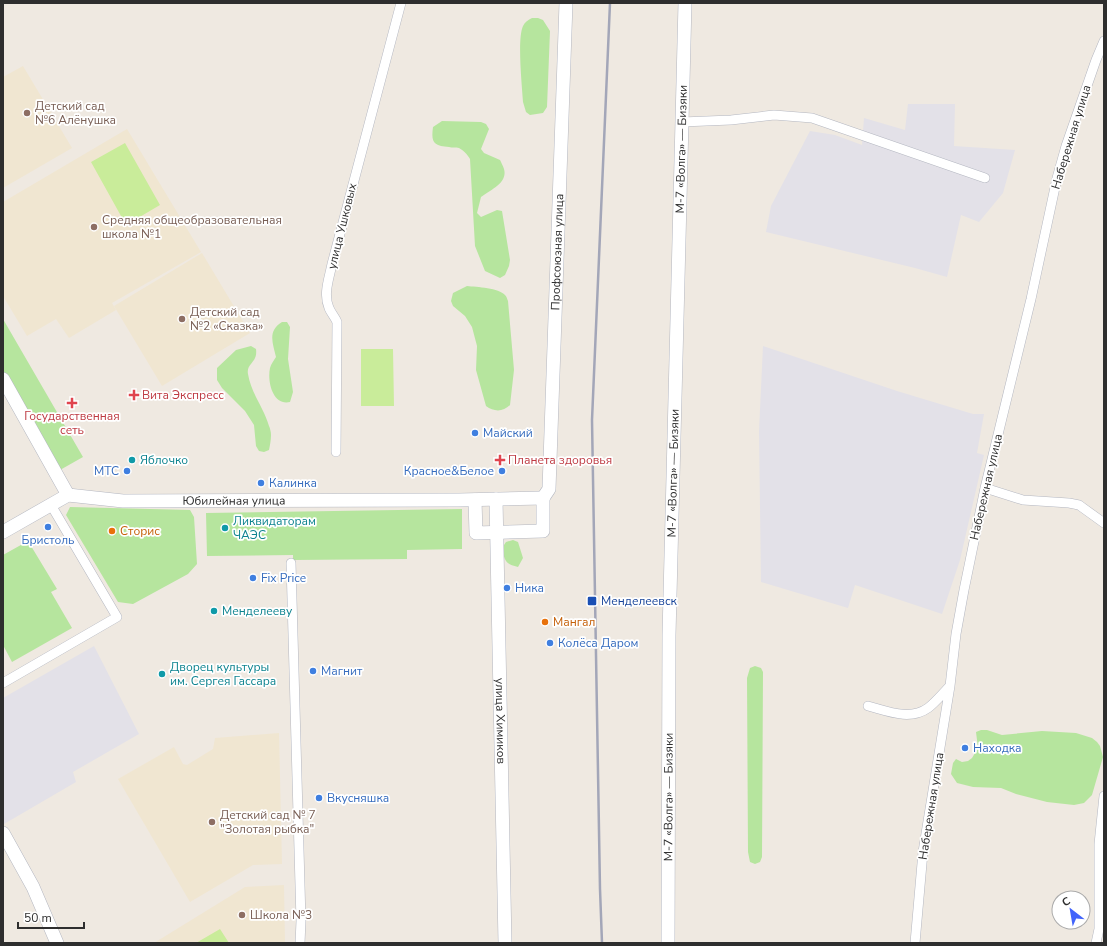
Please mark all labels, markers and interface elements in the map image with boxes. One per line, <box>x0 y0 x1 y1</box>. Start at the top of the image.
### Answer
street label: Набережная улица <box>1047 83 1095 191</box>
street label: М-7 «Волга» — Бизяки <box>672 85 691 214</box>
place label: Детский сад №6 Алёнушка <box>35 98 116 128</box>
marker: Детский сад №6 Алёнушка <box>22 108 32 118</box>
street label: улица Ушковых <box>324 181 361 271</box>
street label: Профсоюзная улица <box>547 193 567 311</box>
place label: Средняя общеобразовательная школа №1 <box>102 212 282 242</box>
marker: Средняя общеобразовательная школа №1 <box>89 222 99 232</box>
place label: Детский сад №2 «Сказка» <box>190 304 263 334</box>
marker: Детский сад №2 «Сказка» <box>177 314 187 324</box>
place label: Вита Экспресс <box>142 387 224 403</box>
marker: Вита Экспресс <box>129 390 139 400</box>
marker: Государственная сеть <box>67 398 77 408</box>
place label: Государственная сеть <box>24 408 120 438</box>
street label: М-7 «Волга» — Бизяки <box>663 409 683 538</box>
place label: Майский <box>483 425 533 441</box>
marker: Майский <box>470 428 480 438</box>
street label: Набережная улица <box>966 432 1006 542</box>
place label: Яблочко <box>140 452 188 468</box>
place label: Планета здоровья <box>508 452 612 468</box>
marker: Яблочко <box>127 455 137 465</box>
marker: Планета здоровья <box>495 455 505 465</box>
place label: МТС <box>94 463 119 479</box>
place label: Красное&Белое <box>404 463 494 479</box>
marker: МТС <box>122 466 132 476</box>
marker: Красное&Белое <box>497 466 507 476</box>
place label: Калинка <box>269 475 317 491</box>
marker: Калинка <box>256 478 266 488</box>
street label: Юбилейная улица <box>182 493 285 509</box>
place label: Ликвидаторам ЧАЭС <box>233 513 316 543</box>
marker: Бристоль <box>43 522 53 532</box>
place label: Сторис <box>120 523 160 539</box>
marker: Ликвидаторам ЧАЭС <box>220 523 230 533</box>
marker: Сторис <box>107 526 117 536</box>
place label: Бристоль <box>21 532 75 548</box>
place label: Fix Price <box>261 570 306 586</box>
marker: Fix Price <box>248 573 258 583</box>
place label: Ника <box>515 580 544 596</box>
marker: Ника <box>502 583 512 593</box>
place label: Менделеевск <box>601 593 678 609</box>
marker: Менделеевск <box>586 595 598 607</box>
place label: Менделееву <box>222 603 293 619</box>
marker: Менделееву <box>209 606 219 616</box>
place label: Мангал <box>553 614 595 630</box>
marker: Мангал <box>540 617 550 627</box>
place label: Колёса Даром <box>558 635 639 651</box>
marker: Колёса Даром <box>545 638 555 648</box>
place label: Дворец культуры им. Сергея Гассара <box>170 659 276 689</box>
place label: Магнит <box>321 663 363 679</box>
marker: Магнит <box>308 666 318 676</box>
marker: Дворец культуры им. Сергея Гассара <box>157 669 167 679</box>
street label: улица Химиков <box>492 678 509 765</box>
street label: М-7 «Волга» — Бизяки <box>660 733 677 861</box>
place label: Находка <box>973 740 1022 756</box>
marker: Находка <box>960 743 970 753</box>
street label: Набережная улица <box>915 751 947 861</box>
place label: Вкусняшка <box>327 790 389 806</box>
marker: Вкусняшка <box>314 793 324 803</box>
place label: Детский сад № 7 "Золотая рыбка" <box>220 807 316 837</box>
marker: Детский сад № 7 "Золотая рыбка" <box>207 817 217 827</box>
north arrow <box>1051 890 1091 930</box>
text: С <box>1059 893 1074 910</box>
scale bar <box>18 904 84 930</box>
place label: Школа №3 <box>250 907 312 923</box>
text: 50 m <box>24 910 52 926</box>
marker: Школа №3 <box>237 910 247 920</box>

